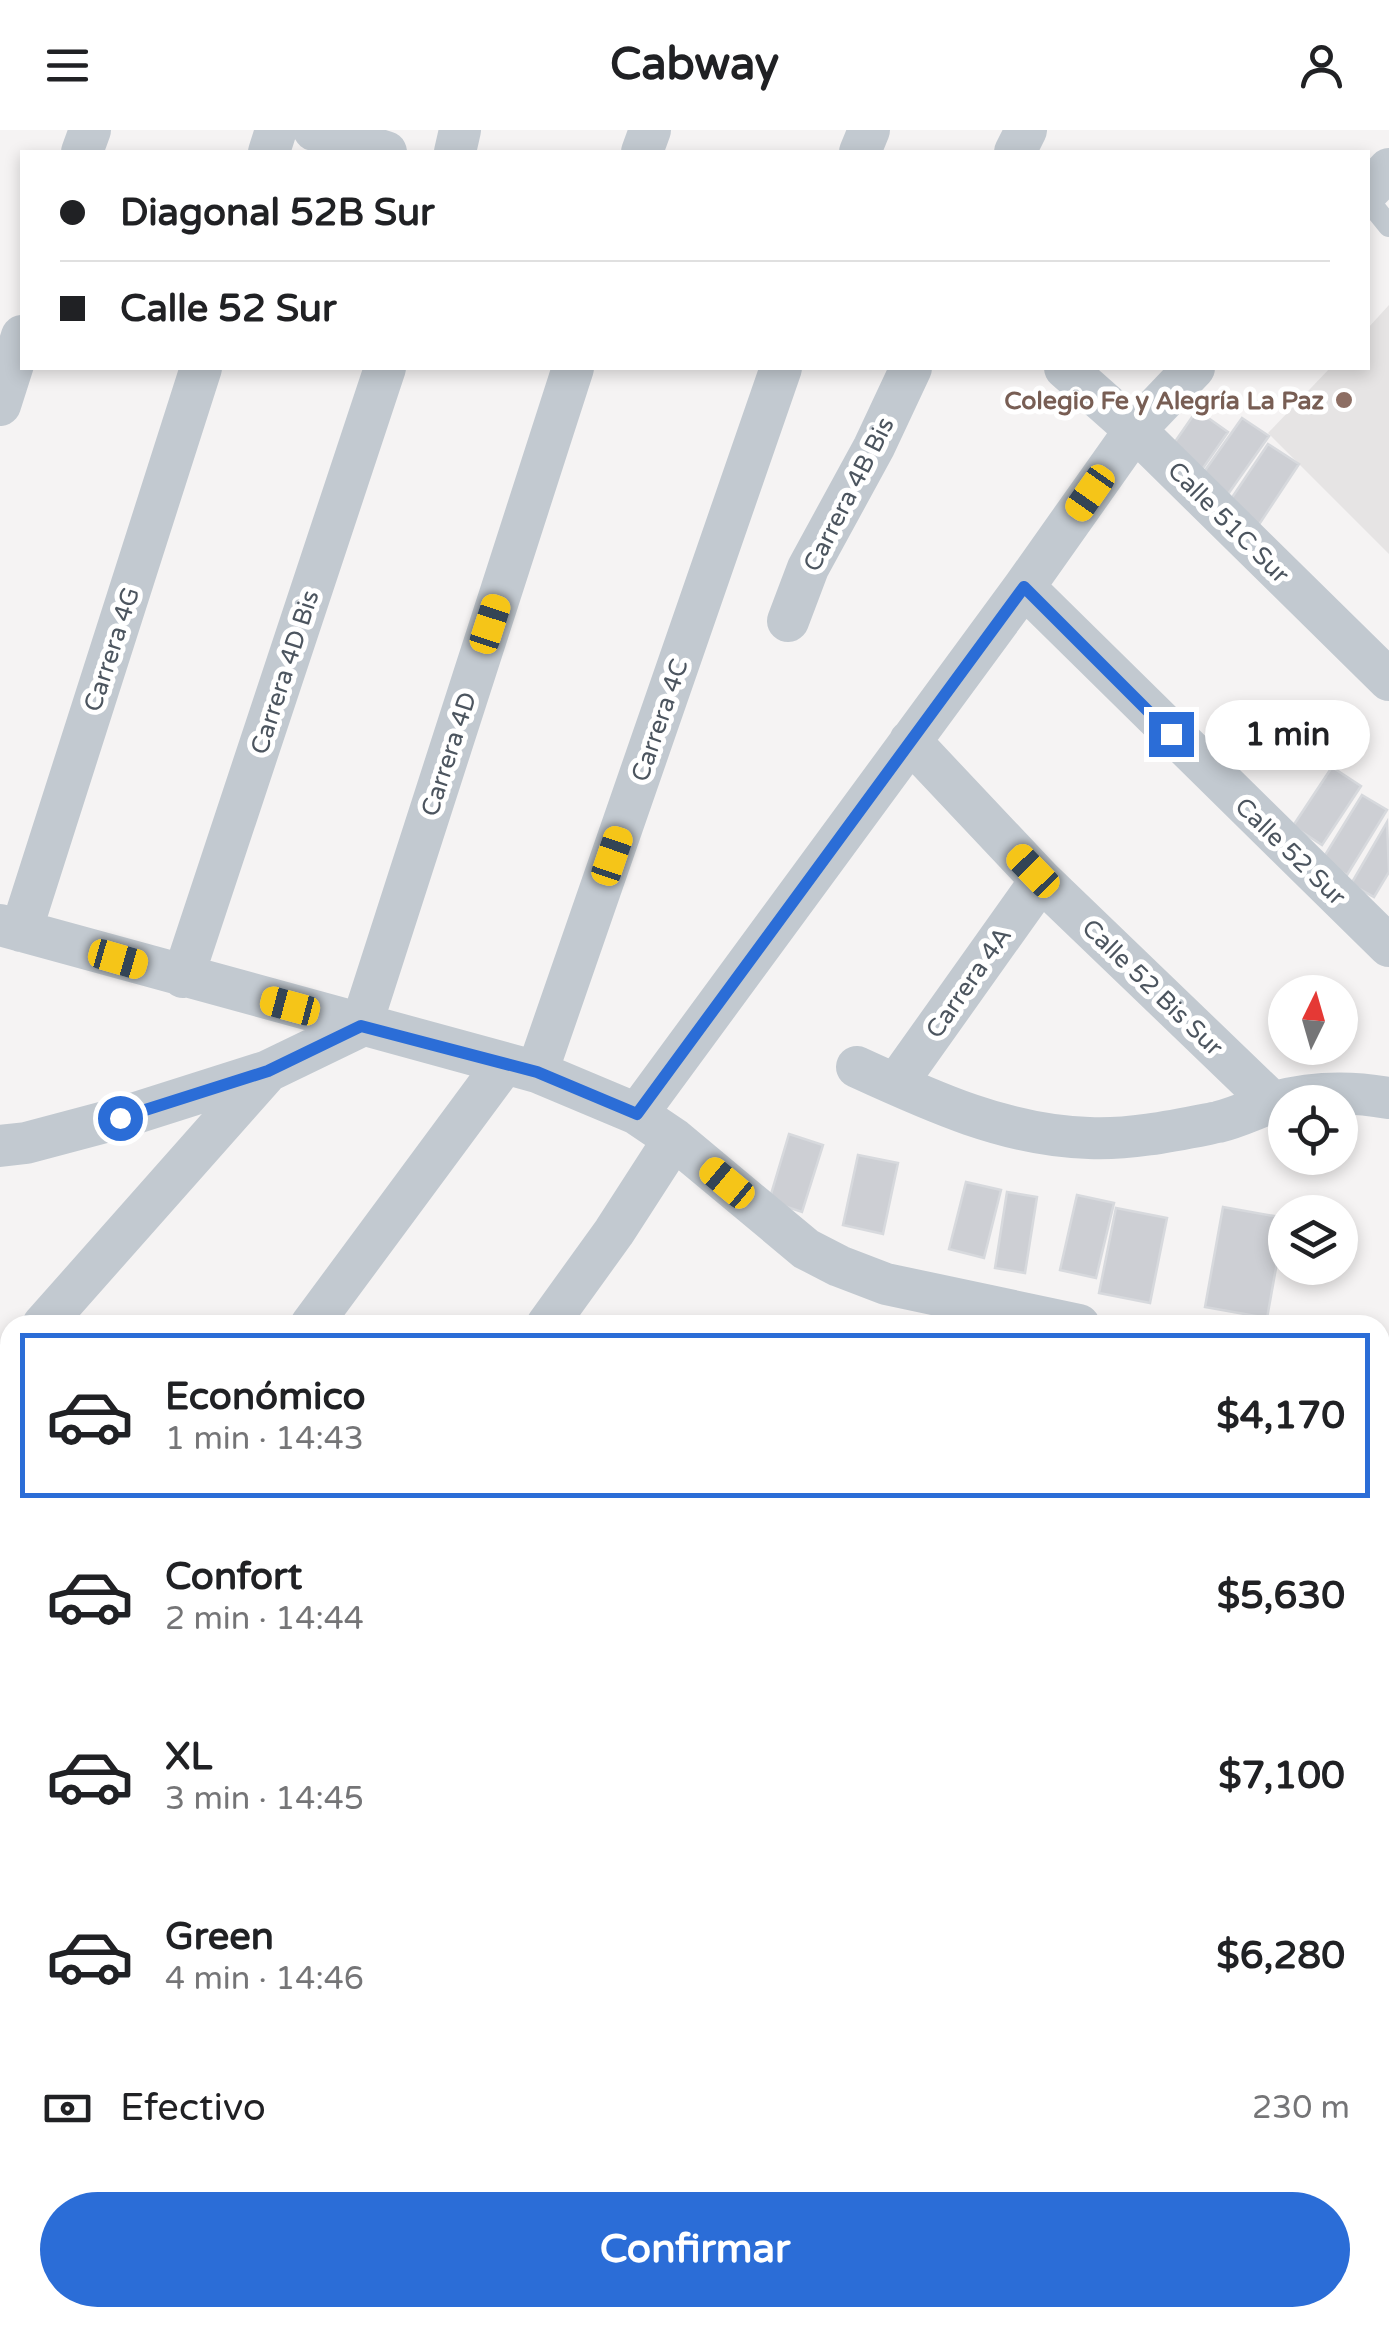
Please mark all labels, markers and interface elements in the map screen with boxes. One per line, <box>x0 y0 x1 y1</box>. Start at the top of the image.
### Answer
icon: menu <box>40 38 95 93</box>
text: Cabway <box>610 38 779 92</box>
icon: person <box>1294 38 1349 93</box>
text: Diagonal 52B Sur <box>120 190 435 236</box>
text: Calle 52 Sur <box>120 286 336 332</box>
place label: Colegio Fe y Alegría La Paz <box>1004 386 1324 416</box>
marker: Colegio Fe y Alegría La Paz <box>1333 389 1355 411</box>
street label: Carrera 4B Bis <box>797 412 901 577</box>
street label: Calle 51C Sur <box>1161 456 1296 590</box>
car <box>1061 460 1119 526</box>
street label: Carrera 4G <box>78 583 146 715</box>
street label: Carrera 4D Bis <box>244 586 326 758</box>
car <box>466 591 514 657</box>
street label: Carrera 4C <box>625 655 695 786</box>
street label: Carrera 4D <box>415 688 483 820</box>
callout: 1 min <box>1206 699 1371 769</box>
route end <box>1149 712 1194 757</box>
text: 1 min <box>1245 716 1330 754</box>
street label: Calle 52 Sur <box>1229 791 1352 912</box>
car <box>588 823 636 889</box>
car <box>1001 839 1065 903</box>
street label: Calle 52 Bis Sur <box>1076 913 1229 1063</box>
street label: Carrera 4A <box>920 921 1018 1044</box>
car <box>85 936 151 982</box>
north arrow <box>1268 975 1358 1065</box>
map controls <box>1268 975 1358 1285</box>
car <box>257 984 323 1028</box>
button: locate <box>1268 1085 1358 1175</box>
route start <box>98 1096 143 1141</box>
car <box>694 1152 760 1214</box>
button: layers <box>1268 1195 1358 1285</box>
icon: car <box>45 1371 135 1461</box>
text: Económico <box>165 1374 366 1420</box>
text: $4,170 <box>1216 1393 1345 1439</box>
text: 1 min · 14:43 <box>165 1420 364 1458</box>
icon: car <box>45 1551 135 1641</box>
text: Confort <box>165 1554 302 1600</box>
text: $5,630 <box>1217 1573 1345 1619</box>
text: 2 min · 14:44 <box>165 1600 364 1638</box>
icon: car <box>45 1731 135 1821</box>
text: XL <box>165 1734 212 1780</box>
text: $7,100 <box>1218 1753 1345 1799</box>
text: 3 min · 14:45 <box>165 1780 364 1818</box>
icon: car <box>45 1911 135 2001</box>
text: Green <box>165 1914 274 1960</box>
text: $6,280 <box>1216 1933 1345 1979</box>
text: 4 min · 14:46 <box>165 1960 364 1998</box>
icon: cash <box>40 2081 95 2136</box>
text: Efectivo <box>120 2085 266 2131</box>
text: 230 m <box>1252 2089 1350 2127</box>
button: Confirmar <box>40 2192 1350 2307</box>

